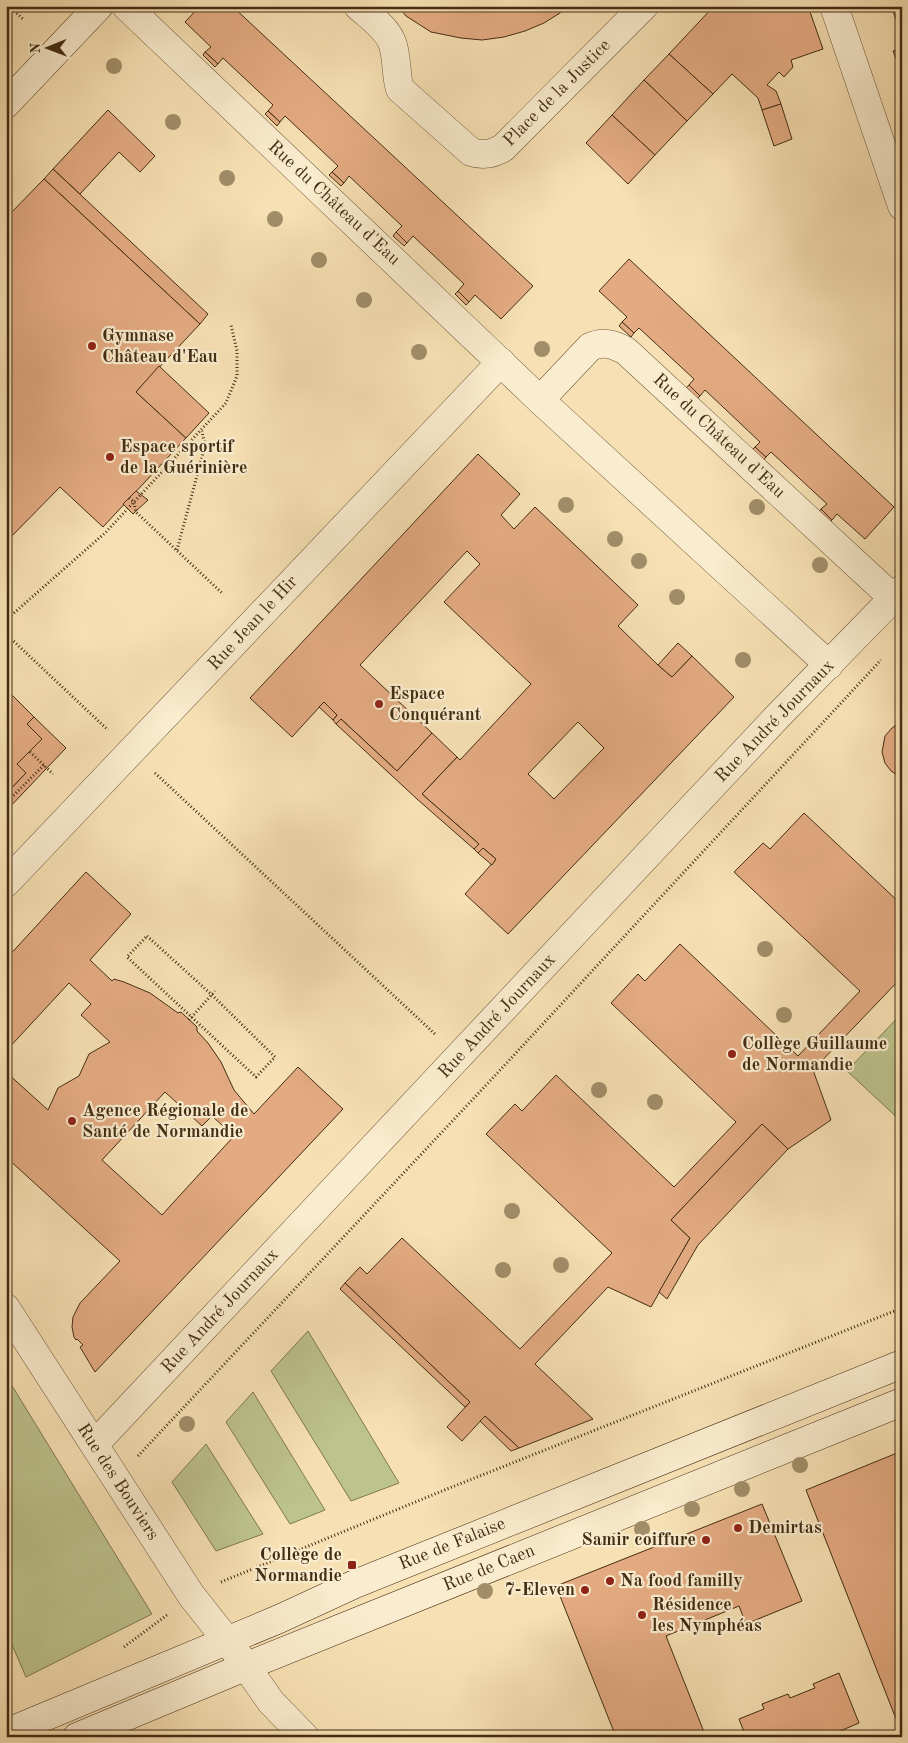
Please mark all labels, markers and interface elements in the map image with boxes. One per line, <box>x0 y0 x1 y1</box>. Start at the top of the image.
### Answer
north arrow <box>22 22 72 72</box>
street label: Place de la Justice <box>500 36 614 150</box>
text: N <box>29 42 43 54</box>
street label: Rue du Château d'Eau <box>264 137 404 269</box>
place label: Gymnase Château d'Eau <box>102 327 218 366</box>
marker: Gymnase Château d'Eau <box>86 340 98 352</box>
street label: Rue du Château d'Eau <box>649 370 789 502</box>
place label: Espace sportif de la Guérinière <box>120 438 248 477</box>
marker: Espace sportif de la Guérinière <box>104 451 116 463</box>
street label: Rue Jean le Hir <box>205 572 302 674</box>
street label: Rue André Journaux <box>712 656 838 786</box>
place label: Espace Conquérant <box>389 685 482 724</box>
marker: Espace Conquérant <box>373 698 385 710</box>
street label: Rue André Journaux <box>435 950 559 1082</box>
place label: Collège Guillaume de Normandie <box>742 1035 887 1074</box>
marker: Collège Guillaume de Normandie <box>726 1048 738 1060</box>
place label: Agence Régionale de Santé de Normandie <box>82 1102 248 1141</box>
marker: Agence Régionale de Santé de Normandie <box>66 1115 78 1127</box>
street label: Rue André Journaux <box>158 1245 282 1377</box>
street label: Rue des Bouviers <box>74 1420 162 1544</box>
street label: Rue de Falaise <box>396 1514 508 1574</box>
place label: Demirtas <box>748 1519 822 1537</box>
marker: Demirtas <box>732 1522 744 1534</box>
place label: Samir coiffure <box>581 1531 696 1549</box>
marker: Samir coiffure <box>700 1534 712 1546</box>
street label: Rue de Caen <box>440 1541 538 1595</box>
place label: Collège de Normandie <box>254 1546 342 1585</box>
marker: Collège de Normandie <box>346 1559 358 1571</box>
place label: Na food familly <box>620 1572 743 1590</box>
marker: Na food familly <box>604 1575 616 1587</box>
place label: 7-Eleven <box>504 1581 575 1599</box>
marker: 7-Eleven <box>579 1584 591 1596</box>
place label: Résidence les Nymphéas <box>652 1596 762 1635</box>
marker: Résidence les Nymphéas <box>636 1609 648 1621</box>

